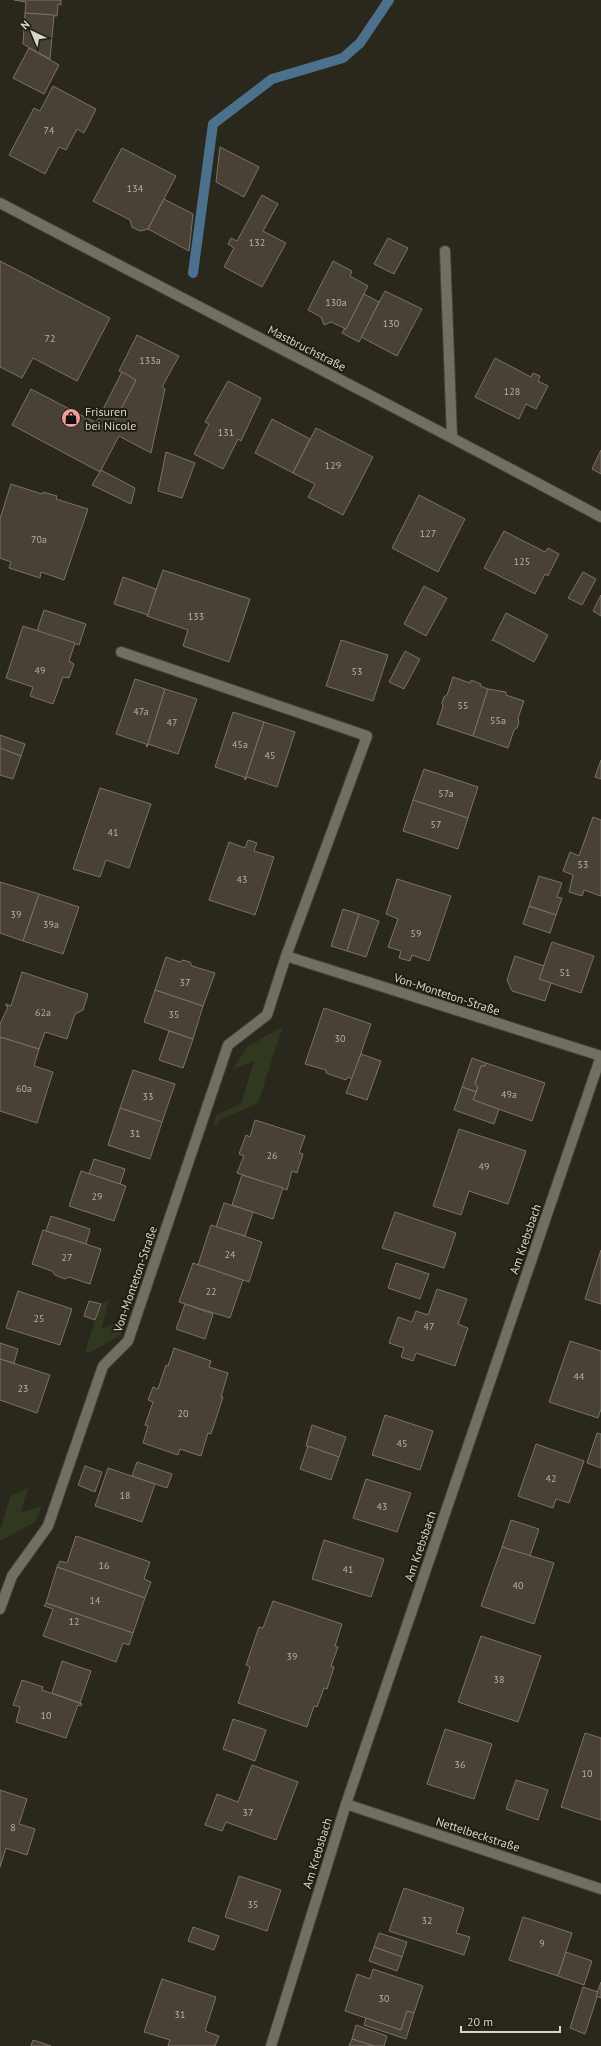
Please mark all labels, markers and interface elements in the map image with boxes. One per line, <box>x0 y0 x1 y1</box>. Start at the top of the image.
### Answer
north arrow <box>12 12 52 52</box>
text: N <box>18 17 33 32</box>
house number: 74 <box>44 124 55 137</box>
house number: 134 <box>127 182 144 195</box>
house number: 132 <box>249 236 265 249</box>
house number: 130a <box>325 296 347 309</box>
house number: 130 <box>383 317 400 330</box>
street label: Mastbruchstraße <box>265 322 349 374</box>
house number: 72 <box>45 332 55 345</box>
house number: 133a <box>139 354 161 367</box>
house number: 128 <box>504 385 520 398</box>
place label: Frisuren bei Nicole <box>85 404 136 433</box>
shop icon: Frisuren bei Nicole <box>60 407 82 429</box>
house number: 131 <box>218 426 234 439</box>
house number: 129 <box>325 459 341 472</box>
house number: 127 <box>420 527 436 540</box>
house number: 70a <box>31 533 47 546</box>
house number: 125 <box>514 555 530 568</box>
house number: 133 <box>188 610 204 623</box>
house number: 49 <box>35 664 45 677</box>
house number: 53 <box>352 665 362 678</box>
house number: 55 <box>458 699 468 712</box>
house number: 47a <box>133 705 149 718</box>
house number: 55a <box>490 714 506 727</box>
house number: 47 <box>167 716 177 729</box>
house number: 45a <box>232 738 248 751</box>
house number: 45 <box>265 749 275 762</box>
house number: 57a <box>438 787 454 800</box>
house number: 57 <box>431 818 441 831</box>
house number: 41 <box>108 826 118 839</box>
house number: 53 <box>578 858 588 871</box>
house number: 43 <box>237 873 247 886</box>
house number: 39 <box>11 908 21 921</box>
house number: 39a <box>43 918 59 931</box>
house number: 59 <box>411 927 421 940</box>
house number: 51 <box>560 966 570 979</box>
street label: Von-Monteton-Straße <box>391 969 502 1018</box>
house number: 37 <box>180 976 190 989</box>
house number: 62a <box>35 1006 51 1019</box>
house number: 35 <box>169 1008 179 1021</box>
house number: 30 <box>335 1032 346 1045</box>
house number: 60a <box>16 1082 32 1095</box>
house number: 49a <box>501 1088 517 1101</box>
house number: 33 <box>143 1090 153 1103</box>
house number: 31 <box>130 1127 140 1140</box>
house number: 26 <box>267 1149 277 1162</box>
house number: 49 <box>479 1160 489 1173</box>
house number: 29 <box>92 1190 102 1203</box>
street label: Am Krebsbach <box>506 1202 544 1276</box>
street label: Von-Monteton-Straße <box>110 1224 160 1335</box>
house number: 24 <box>225 1248 236 1261</box>
house number: 27 <box>62 1251 72 1264</box>
house number: 22 <box>206 1285 216 1298</box>
house number: 25 <box>34 1312 44 1325</box>
house number: 47 <box>424 1320 434 1333</box>
house number: 44 <box>574 1370 585 1383</box>
house number: 23 <box>18 1382 28 1395</box>
house number: 20 <box>178 1407 189 1420</box>
house number: 45 <box>397 1437 407 1450</box>
house number: 42 <box>546 1472 556 1485</box>
house number: 18 <box>120 1489 130 1502</box>
house number: 43 <box>377 1500 387 1513</box>
street label: Am Krebsbach <box>401 1509 439 1583</box>
house number: 16 <box>99 1559 109 1572</box>
house number: 41 <box>343 1563 353 1576</box>
house number: 40 <box>513 1579 524 1592</box>
house number: 14 <box>90 1594 101 1607</box>
house number: 12 <box>69 1615 79 1628</box>
house number: 39 <box>287 1650 297 1663</box>
house number: 38 <box>494 1673 504 1686</box>
house number: 10 <box>41 1709 52 1722</box>
house number: 36 <box>455 1758 465 1771</box>
house number: 10 <box>582 1767 593 1780</box>
house number: 37 <box>243 1806 253 1819</box>
street label: Nettelbeckstraße <box>434 1813 522 1855</box>
street label: Am Krebsbach <box>299 1816 335 1890</box>
house number: 8 <box>10 1821 16 1834</box>
house number: 35 <box>248 1898 258 1911</box>
house number: 32 <box>422 1914 432 1927</box>
house number: 9 <box>539 1937 545 1950</box>
house number: 30 <box>379 1992 390 2005</box>
house number: 31 <box>175 2008 185 2021</box>
scale bar <box>461 2008 560 2034</box>
text: 20 m <box>467 2014 493 2029</box>

